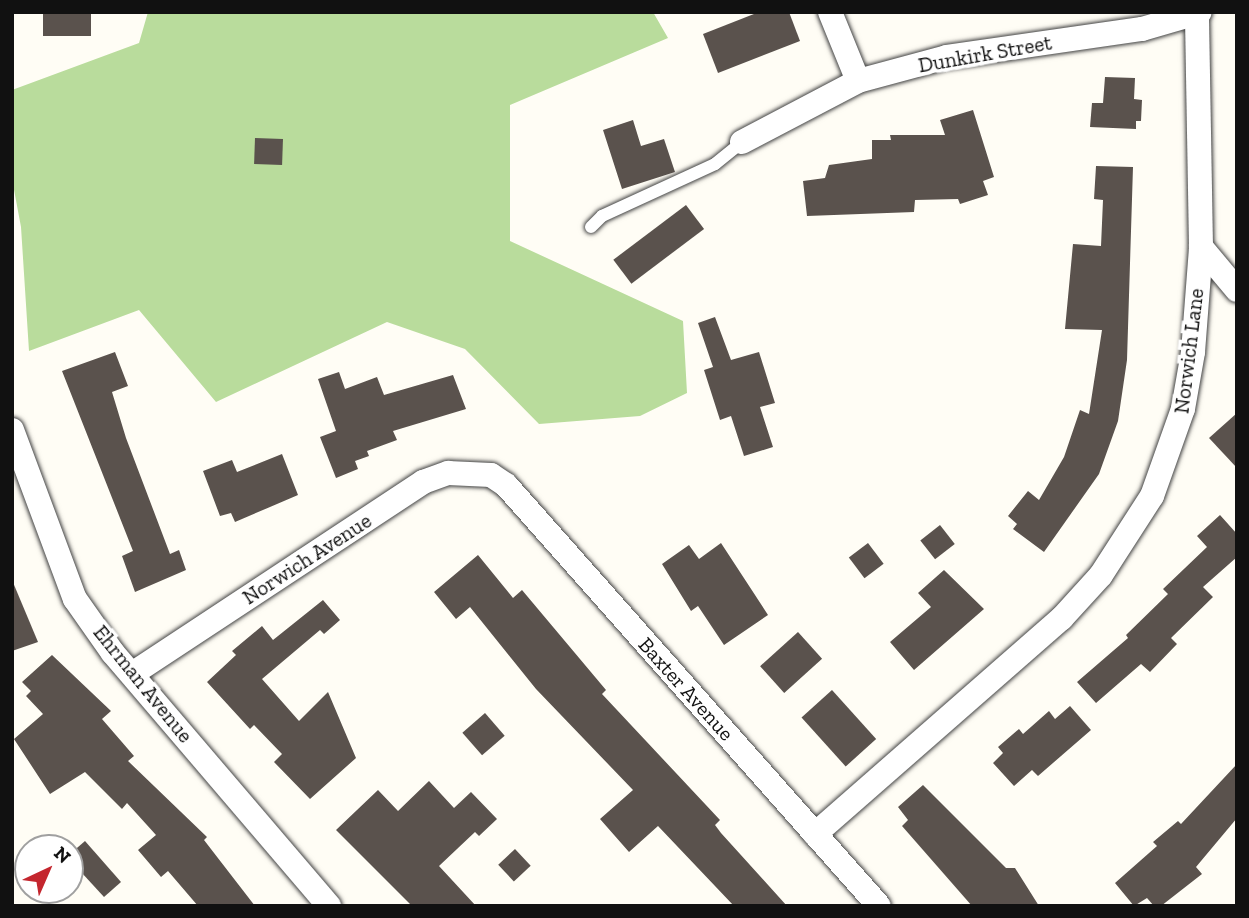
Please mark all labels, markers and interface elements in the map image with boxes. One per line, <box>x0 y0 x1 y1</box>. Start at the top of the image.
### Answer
street label: Dunkirk Street <box>916 30 1054 78</box>
street label: Norwich Lane <box>1169 287 1209 415</box>
street label: Norwich Avenue <box>238 508 376 610</box>
street label: Ehrman Avenue <box>88 620 198 748</box>
street label: Baxter Avenue <box>633 632 739 746</box>
north arrow <box>14 834 84 904</box>
text: N <box>49 842 76 868</box>

